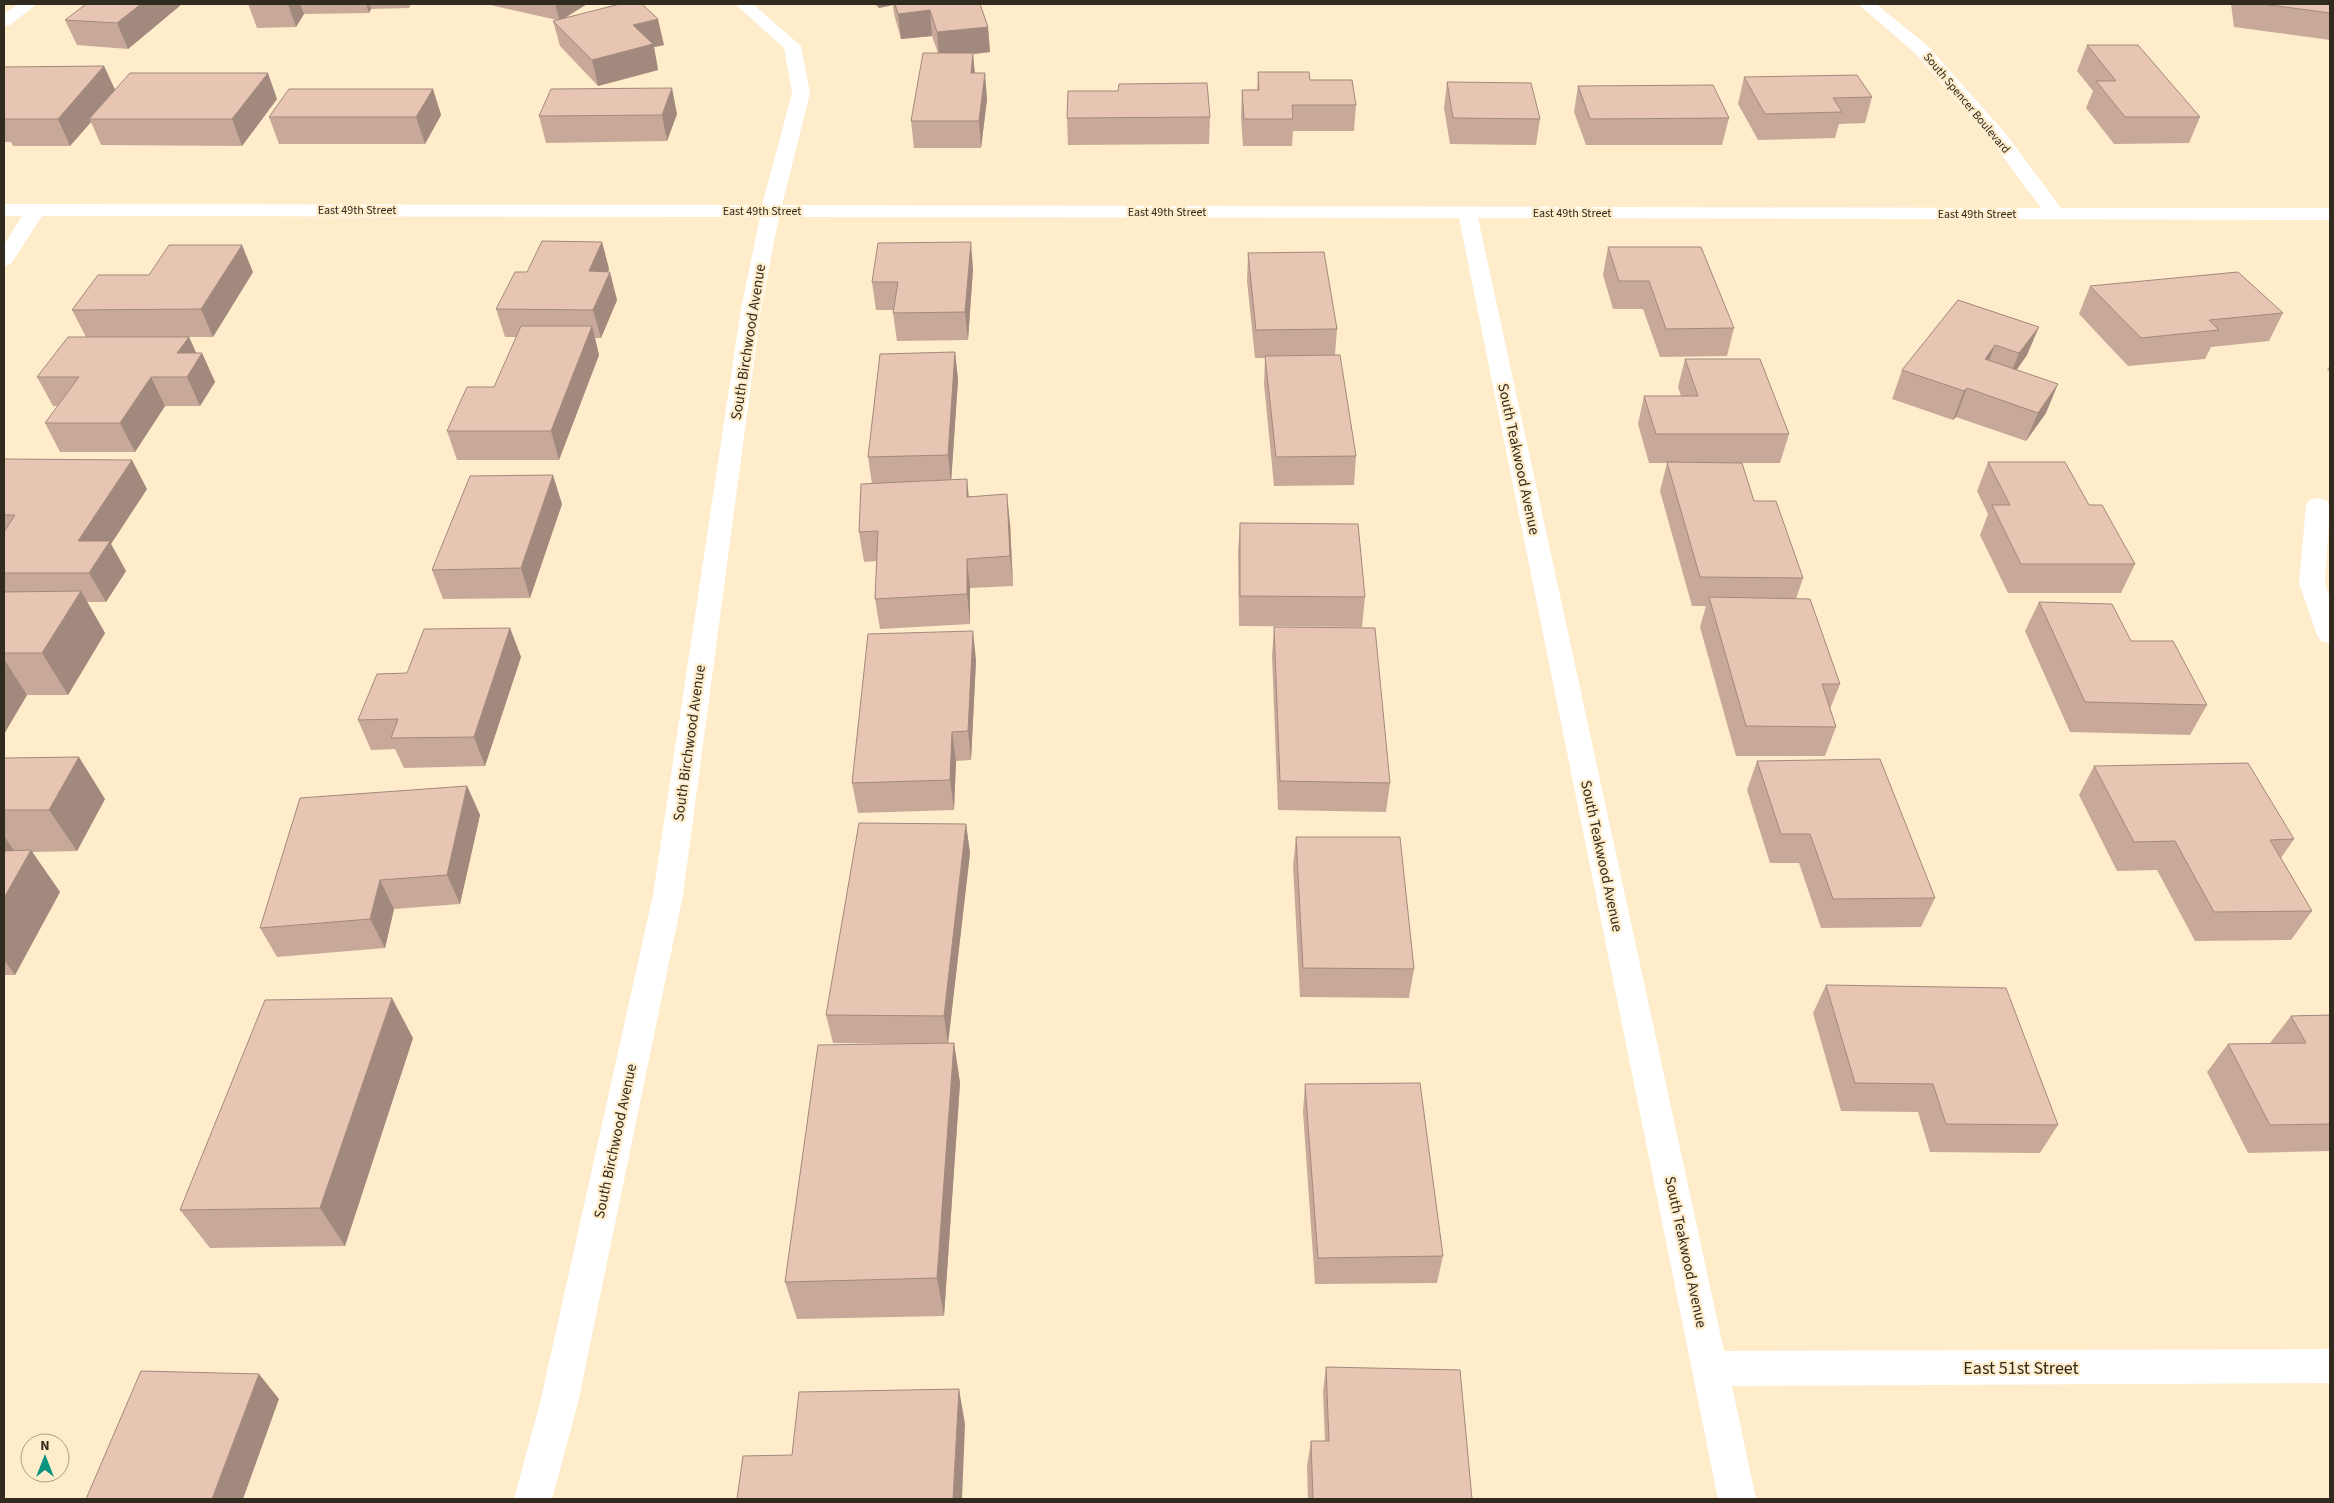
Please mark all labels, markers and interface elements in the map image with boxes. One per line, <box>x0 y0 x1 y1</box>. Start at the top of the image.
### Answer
street label: South Spencer Boulevard <box>1919 49 2014 157</box>
street label: East 49th Street <box>318 202 396 219</box>
street label: East 49th Street <box>723 203 801 220</box>
street label: East 49th Street <box>1128 204 1206 221</box>
street label: East 49th Street <box>1533 205 1611 222</box>
street label: East 49th Street <box>1938 206 2016 223</box>
street label: South Birchwood Avenue <box>726 263 771 422</box>
street label: South Teakwood Avenue <box>1492 381 1545 537</box>
street label: South Birchwood Avenue <box>668 664 711 823</box>
street label: South Teakwood Avenue <box>1575 778 1628 934</box>
street label: South Birchwood Avenue <box>589 1062 642 1220</box>
street label: South Teakwood Avenue <box>1659 1174 1712 1330</box>
street label: East 51st Street <box>1963 1356 2079 1381</box>
north arrow <box>20 1433 70 1483</box>
text: N <box>40 1436 50 1456</box>

